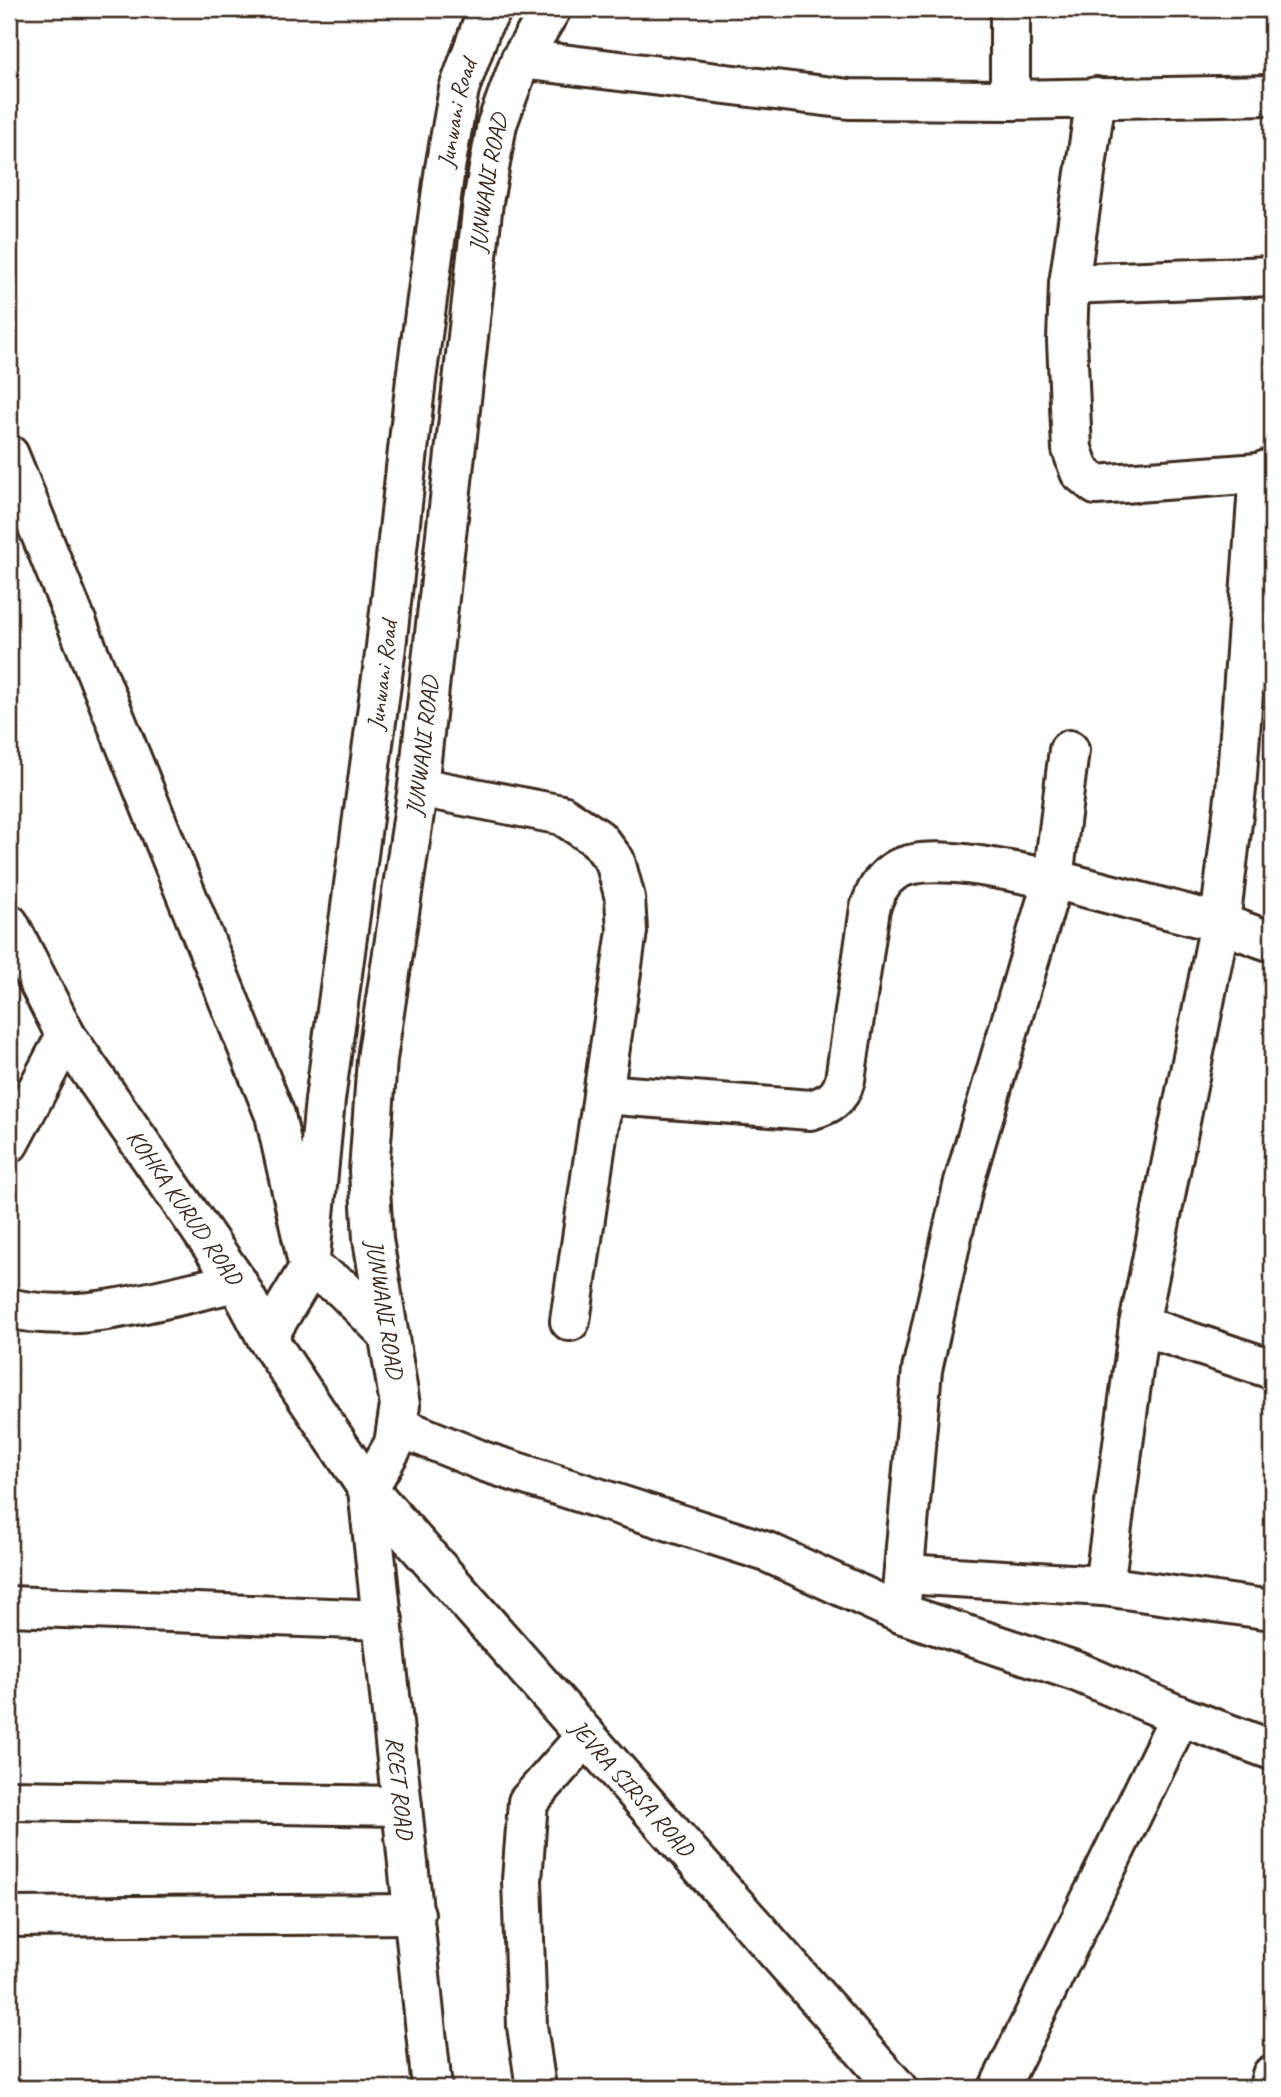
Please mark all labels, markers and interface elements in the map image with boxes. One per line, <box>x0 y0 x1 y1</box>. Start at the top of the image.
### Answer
street label: Junwani Road <box>430 52 485 171</box>
street label: JUNWANI ROAD <box>462 107 515 255</box>
street label: Junwani Road <box>360 615 404 733</box>
street label: JUNWANI ROAD <box>399 673 445 819</box>
street label: KOHKA KURUD ROAD <box>120 1123 251 1292</box>
street label: JUNWANI ROAD <box>359 1237 411 1382</box>
street label: JEVRA SIRSA ROAD <box>563 1713 702 1864</box>
street label: RCET ROAD <box>380 1735 421 1843</box>

